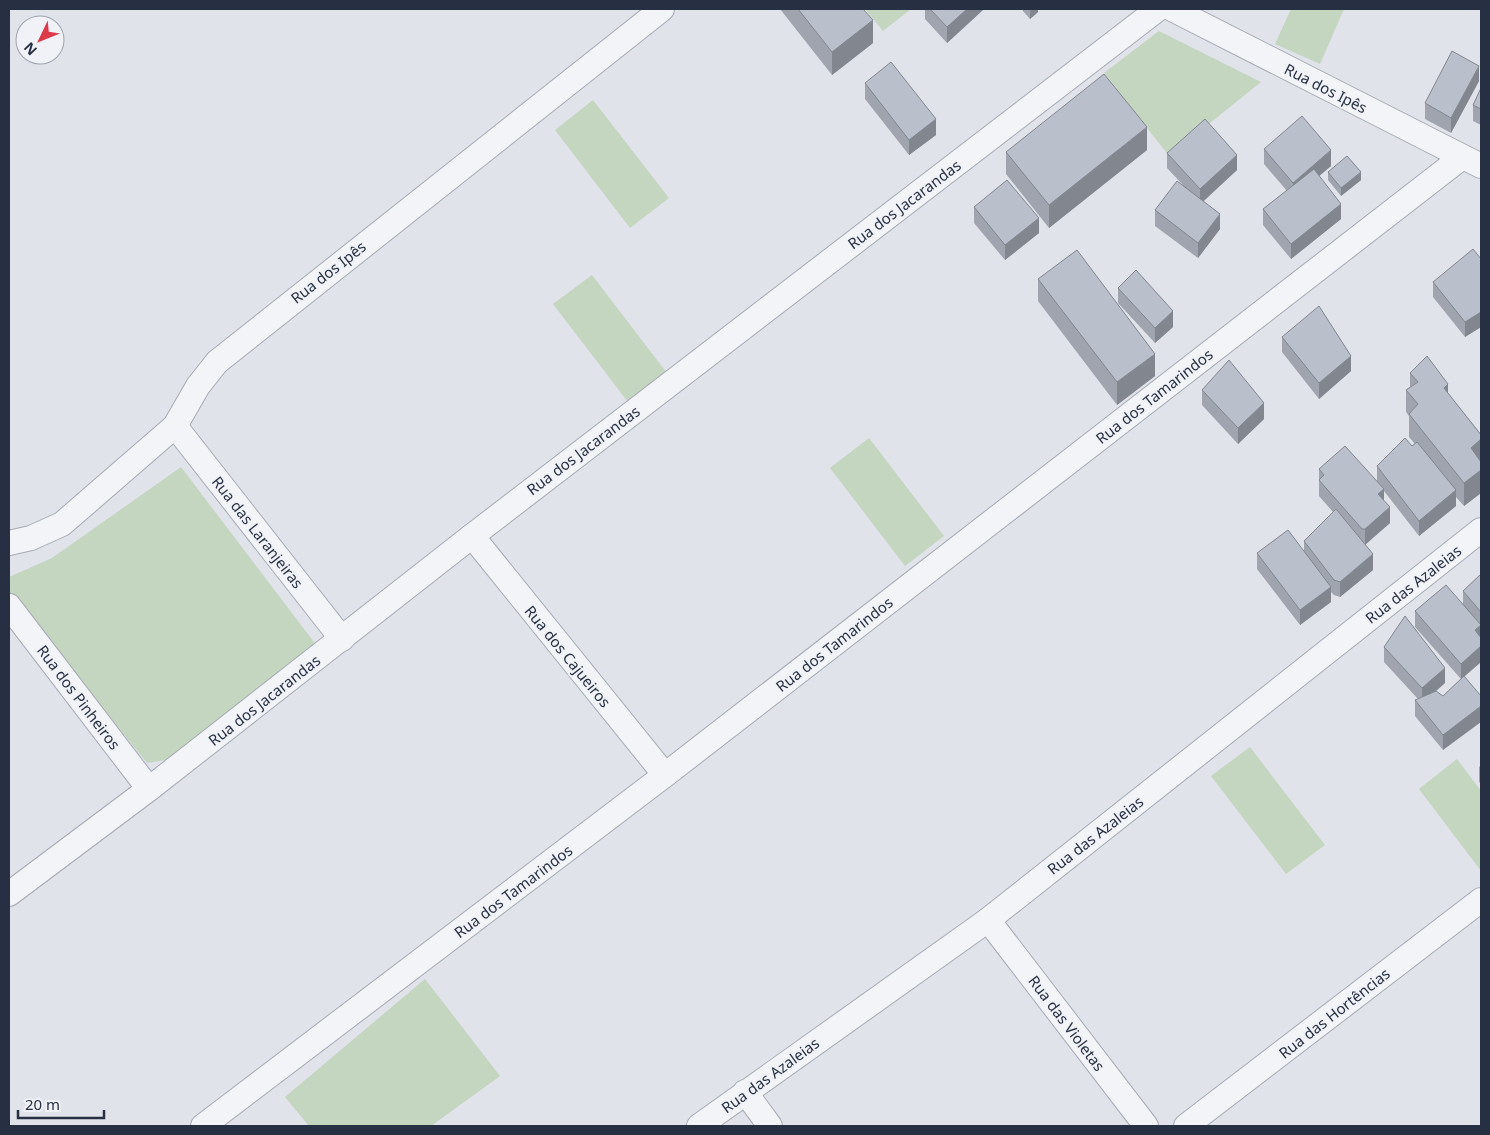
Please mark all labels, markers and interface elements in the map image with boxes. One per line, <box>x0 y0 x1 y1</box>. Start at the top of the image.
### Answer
north arrow <box>15 15 65 65</box>
text: N <box>19 39 41 60</box>
street label: Rua dos Ipês <box>1281 59 1371 117</box>
street label: Rua dos Jacarandas <box>843 155 965 253</box>
street label: Rua dos Ipês <box>286 236 370 308</box>
street label: Rua dos Tamarindos <box>1091 344 1217 448</box>
street label: Rua dos Jacarandas <box>522 401 644 499</box>
street label: Rua das Laranjeiras <box>208 472 308 592</box>
street label: Rua das Azaleias <box>1361 540 1465 628</box>
street label: Rua dos Tamarindos <box>771 592 897 696</box>
street label: Rua dos Cajueiros <box>521 601 615 711</box>
street label: Rua dos Pinheiros <box>33 641 125 753</box>
street label: Rua dos Jacarandas <box>204 650 324 750</box>
street label: Rua das Azaleias <box>1043 791 1147 879</box>
street label: Rua dos Tamarindos <box>450 840 576 942</box>
street label: Rua das Hortências <box>1274 963 1394 1063</box>
street label: Rua das Violetas <box>1024 971 1110 1075</box>
street label: Rua das Azaleias <box>717 1033 823 1117</box>
scale bar <box>18 1088 104 1120</box>
text: 20 m <box>25 1094 60 1114</box>

